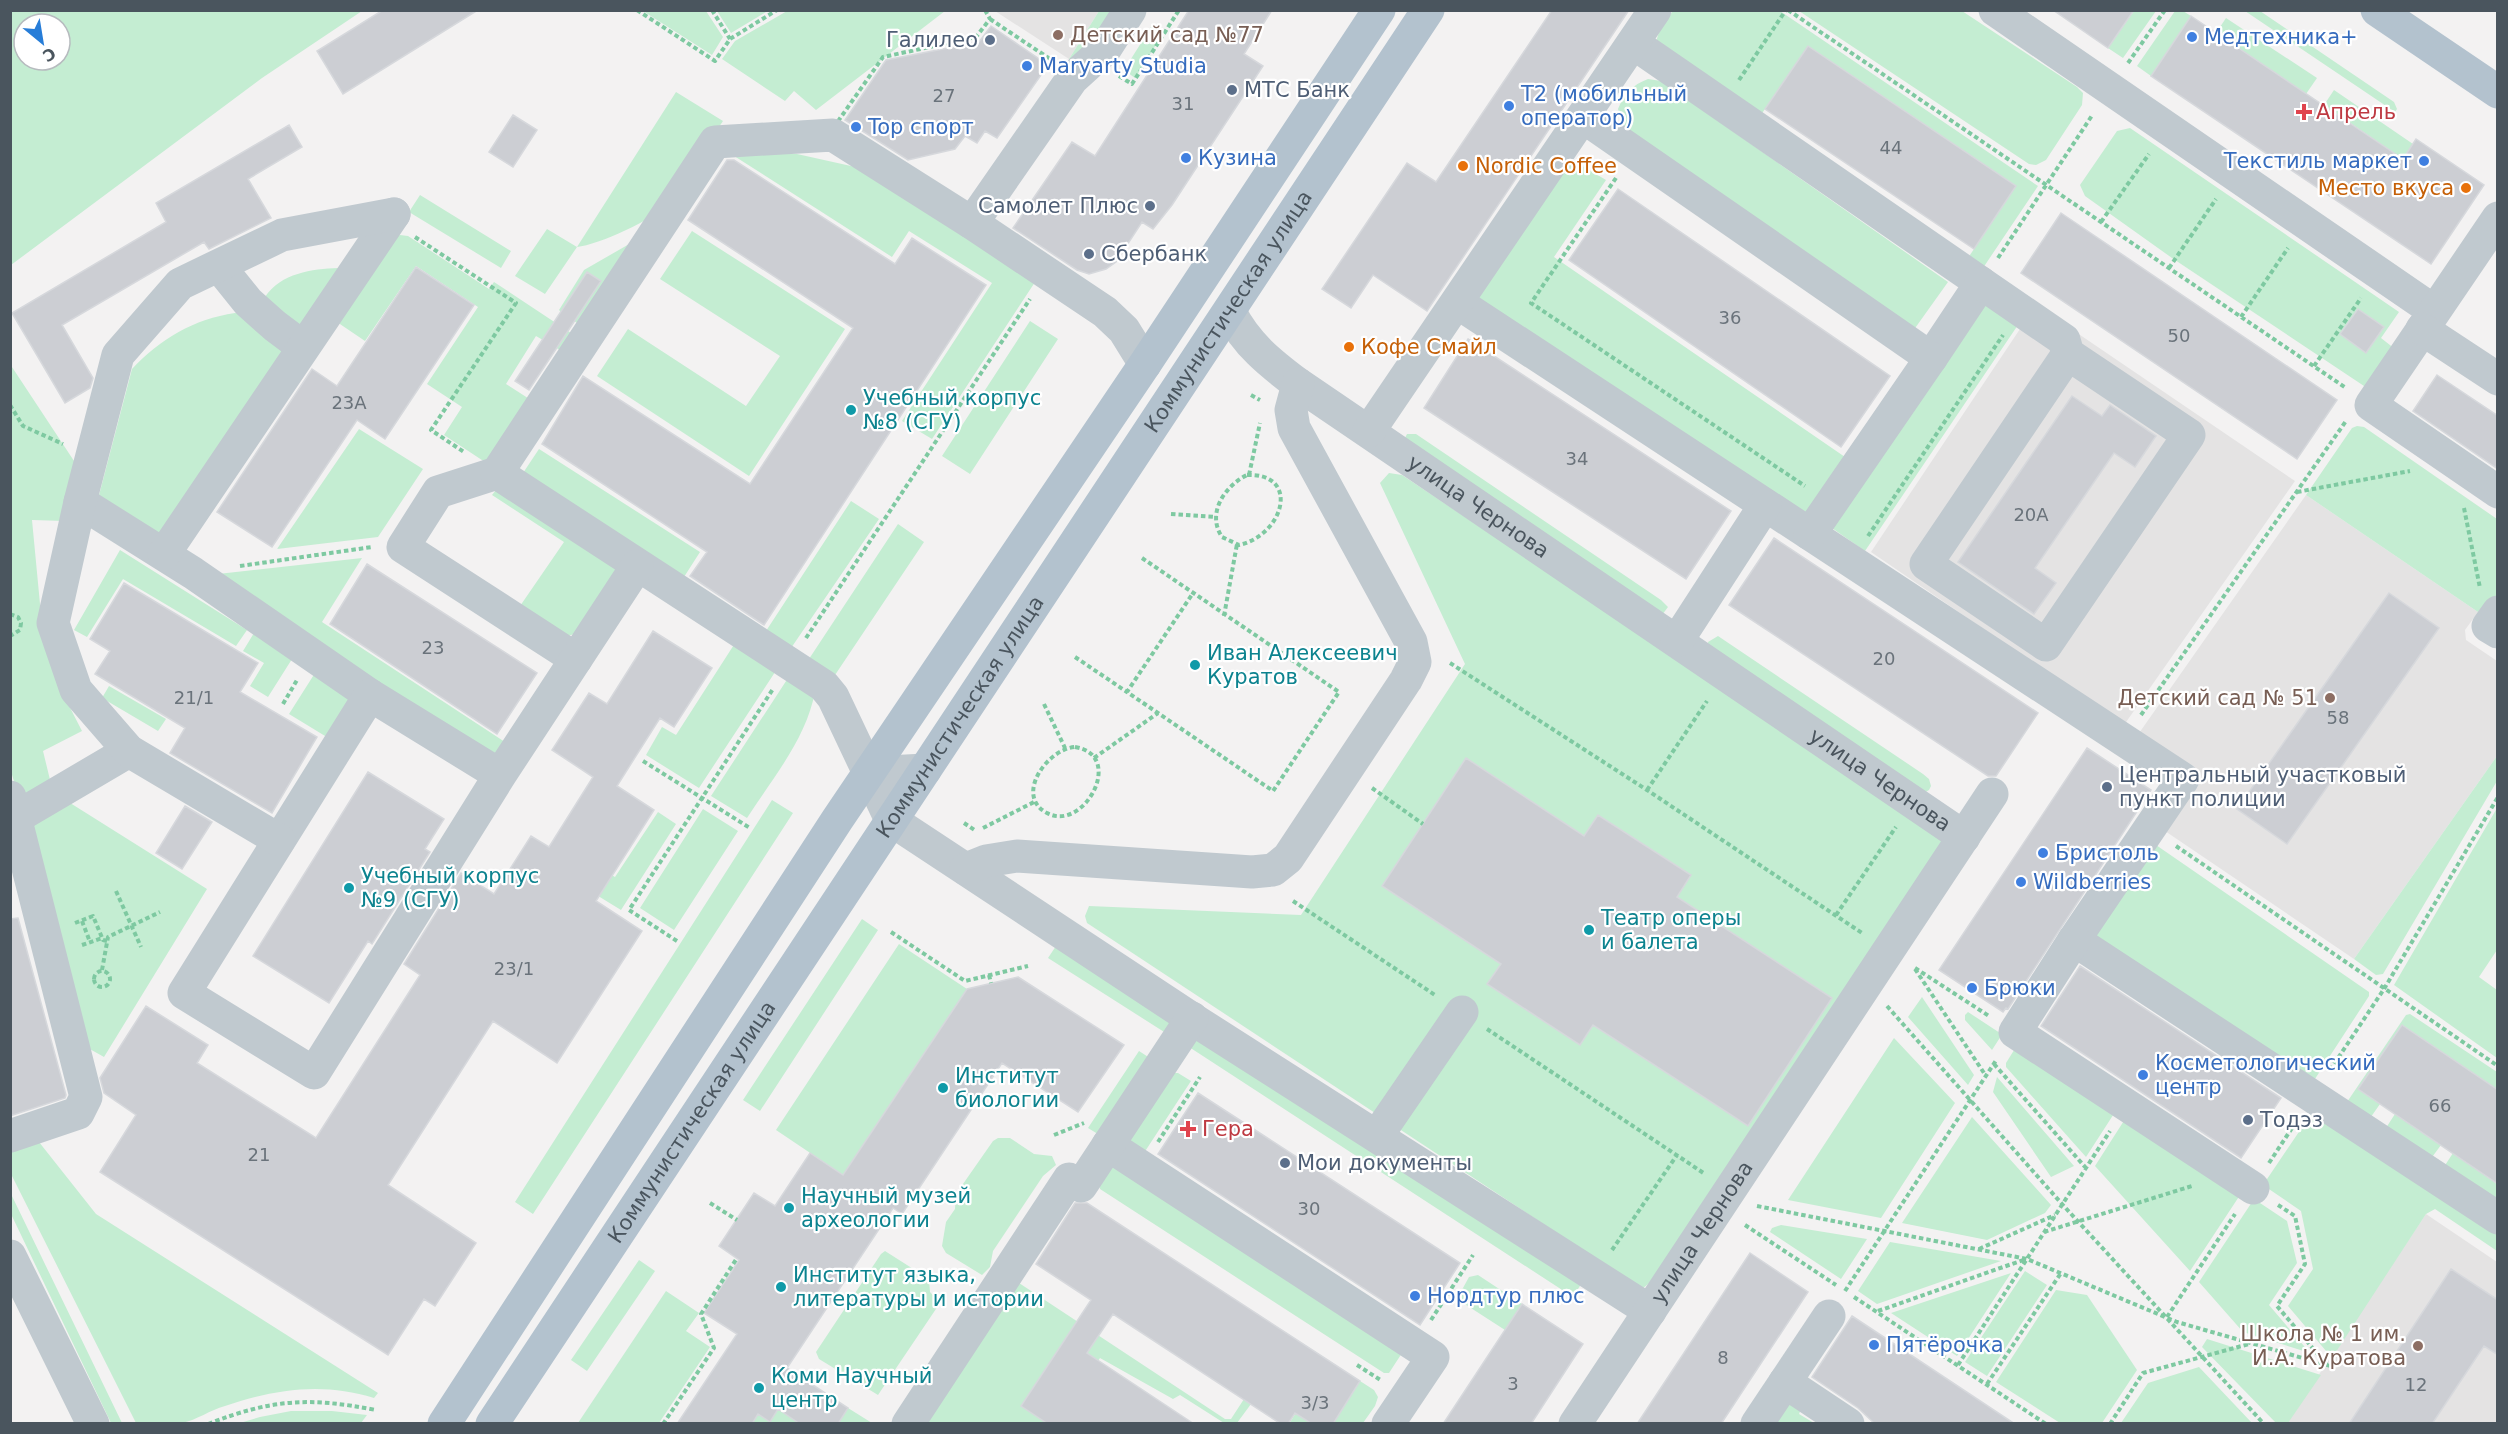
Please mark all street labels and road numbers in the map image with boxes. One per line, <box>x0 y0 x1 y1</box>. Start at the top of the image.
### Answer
street label: Коммунистическая улица <box>1140 186 1317 437</box>
street label: улица Чернова <box>1403 450 1554 563</box>
street label: Коммунистическая улица <box>871 591 1049 842</box>
street label: улица Чернова <box>1805 723 1955 837</box>
street label: Коммунистическая улица <box>603 997 781 1248</box>
street label: улица Чернова <box>1646 1156 1758 1308</box>

